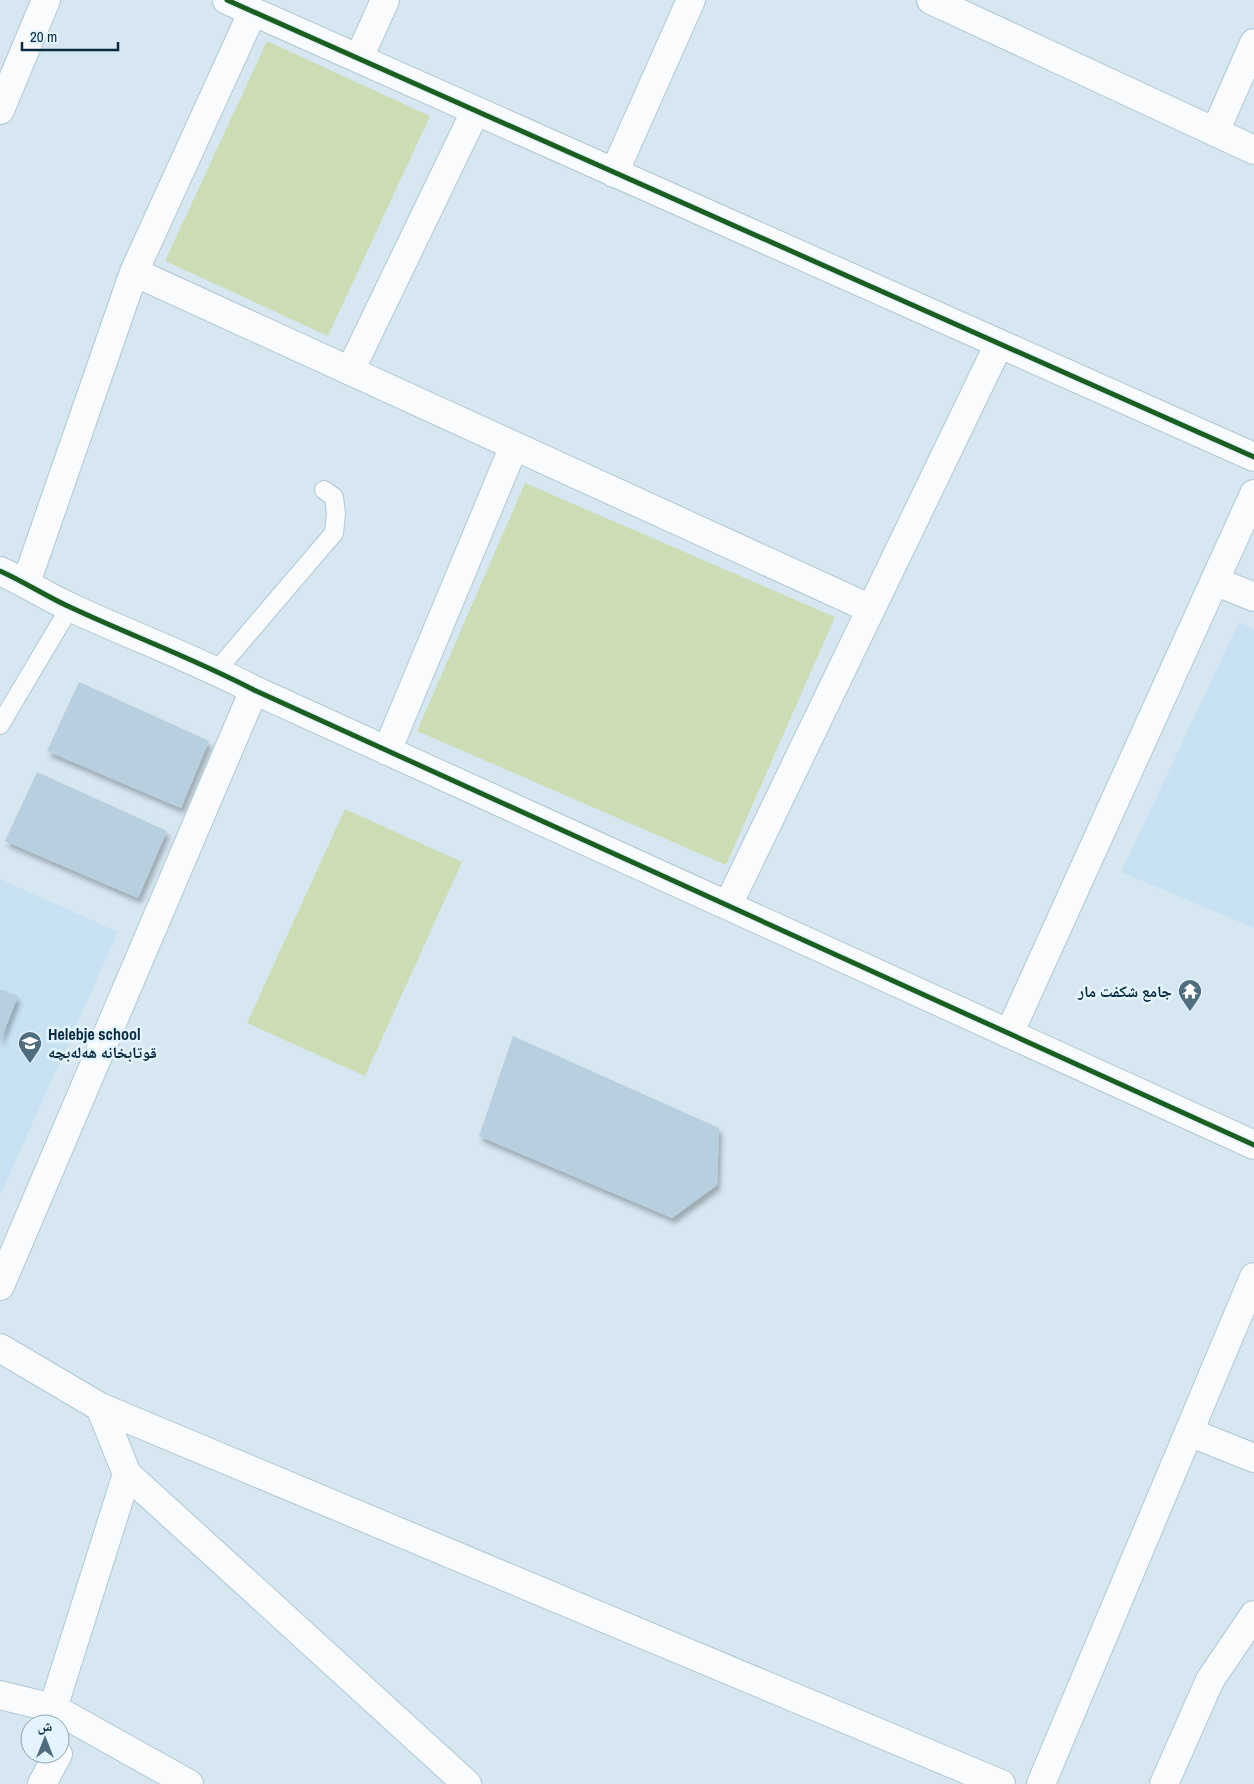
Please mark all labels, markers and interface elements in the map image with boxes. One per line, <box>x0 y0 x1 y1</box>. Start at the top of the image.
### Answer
scale bar <box>22 20 119 52</box>
text: 20 m <box>30 26 57 47</box>
temple icon: جامع شكفت مار <box>1177 978 1203 1012</box>
place label: جامع شكفت مار <box>1077 980 1172 1002</box>
place label: Helebje school قوتابخانە هەلەبچە <box>48 1023 157 1063</box>
school or university icon: Helebje school قوتابخانە هەلەبچە <box>17 1030 43 1064</box>
north arrow <box>20 1714 70 1764</box>
text: ش <box>38 1717 53 1735</box>

